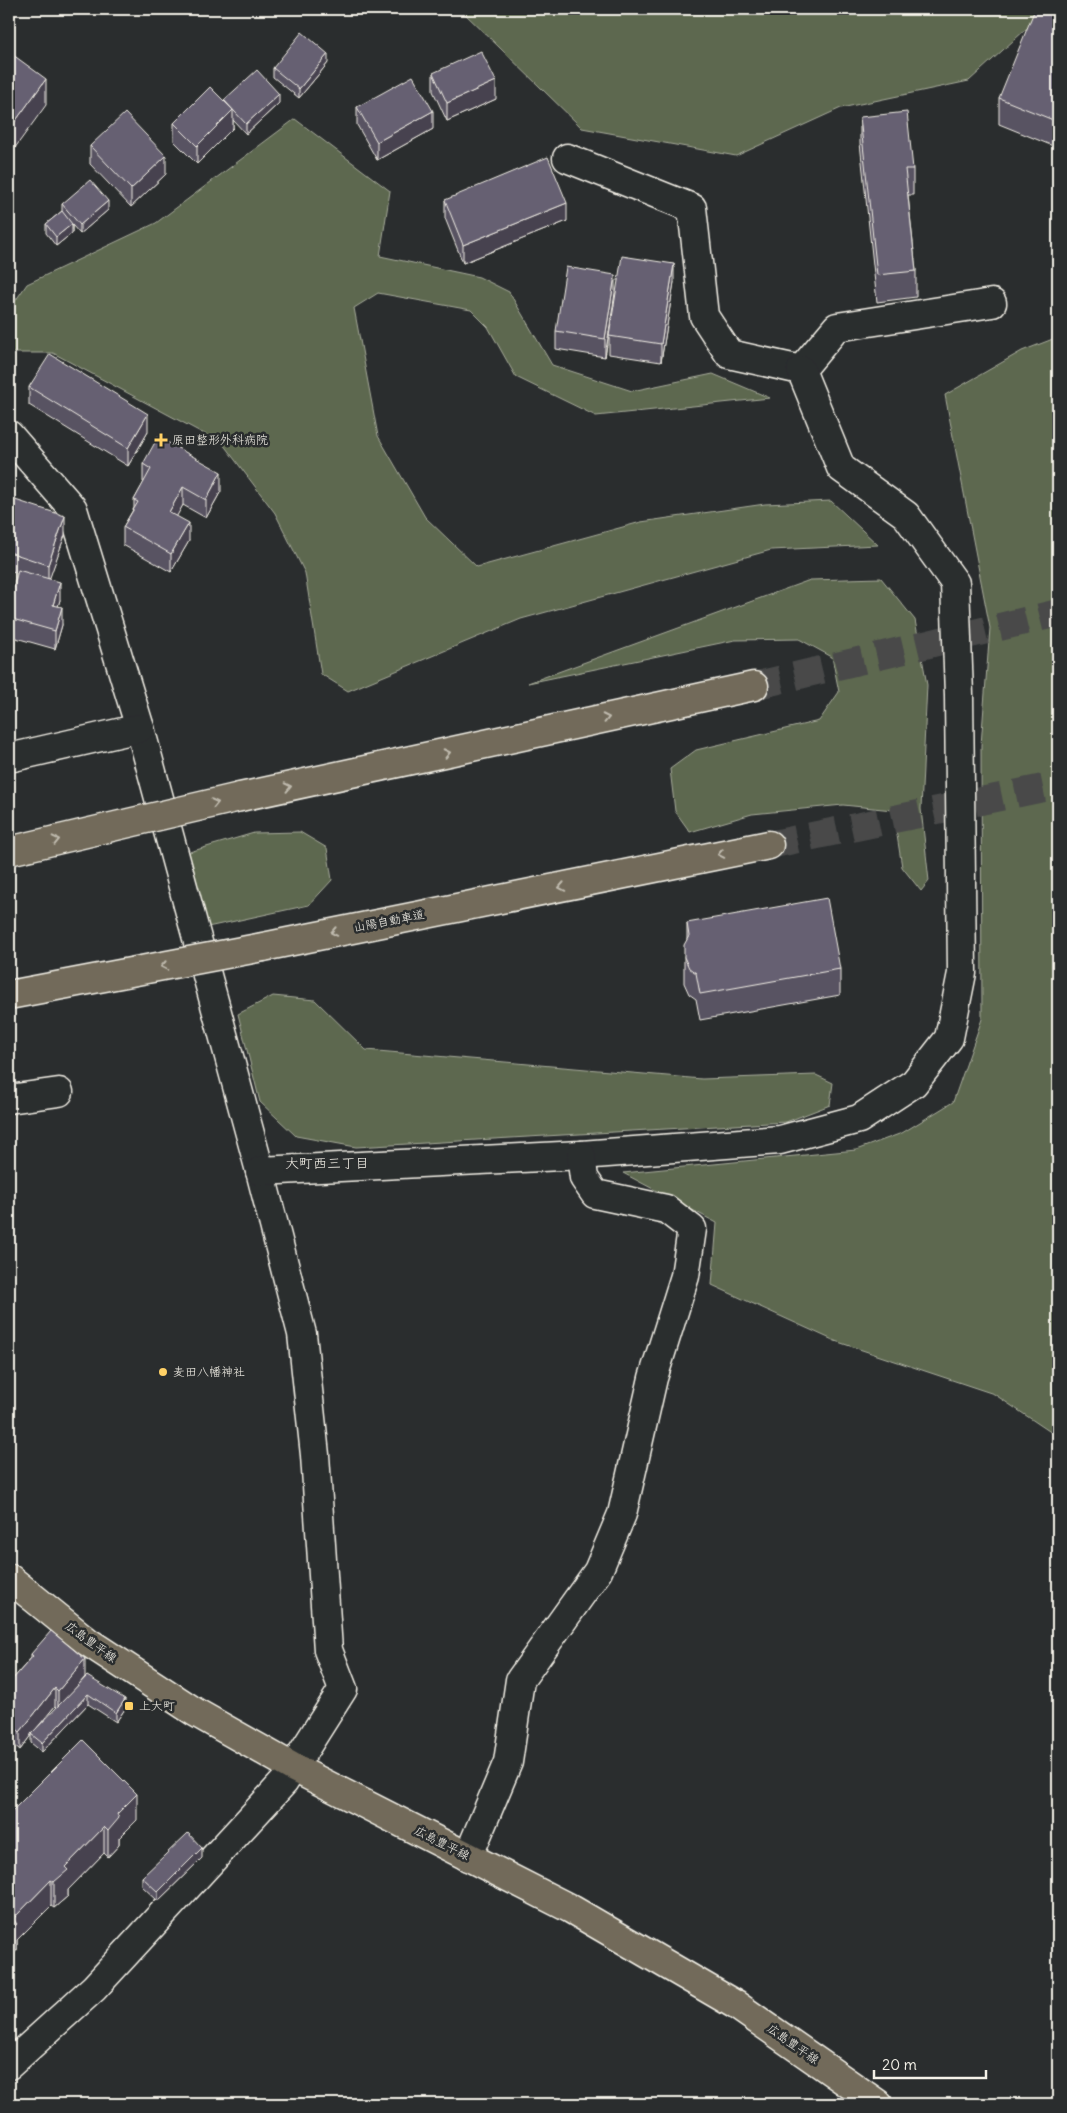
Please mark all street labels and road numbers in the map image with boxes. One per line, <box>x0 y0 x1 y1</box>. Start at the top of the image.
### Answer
street label: 山陽自動車道 <box>352 906 426 935</box>
street label: 広島豊平線 <box>63 1618 120 1665</box>
street label: 広島豊平線 <box>412 1822 472 1863</box>
street label: 広島豊平線 <box>764 2020 822 2067</box>

